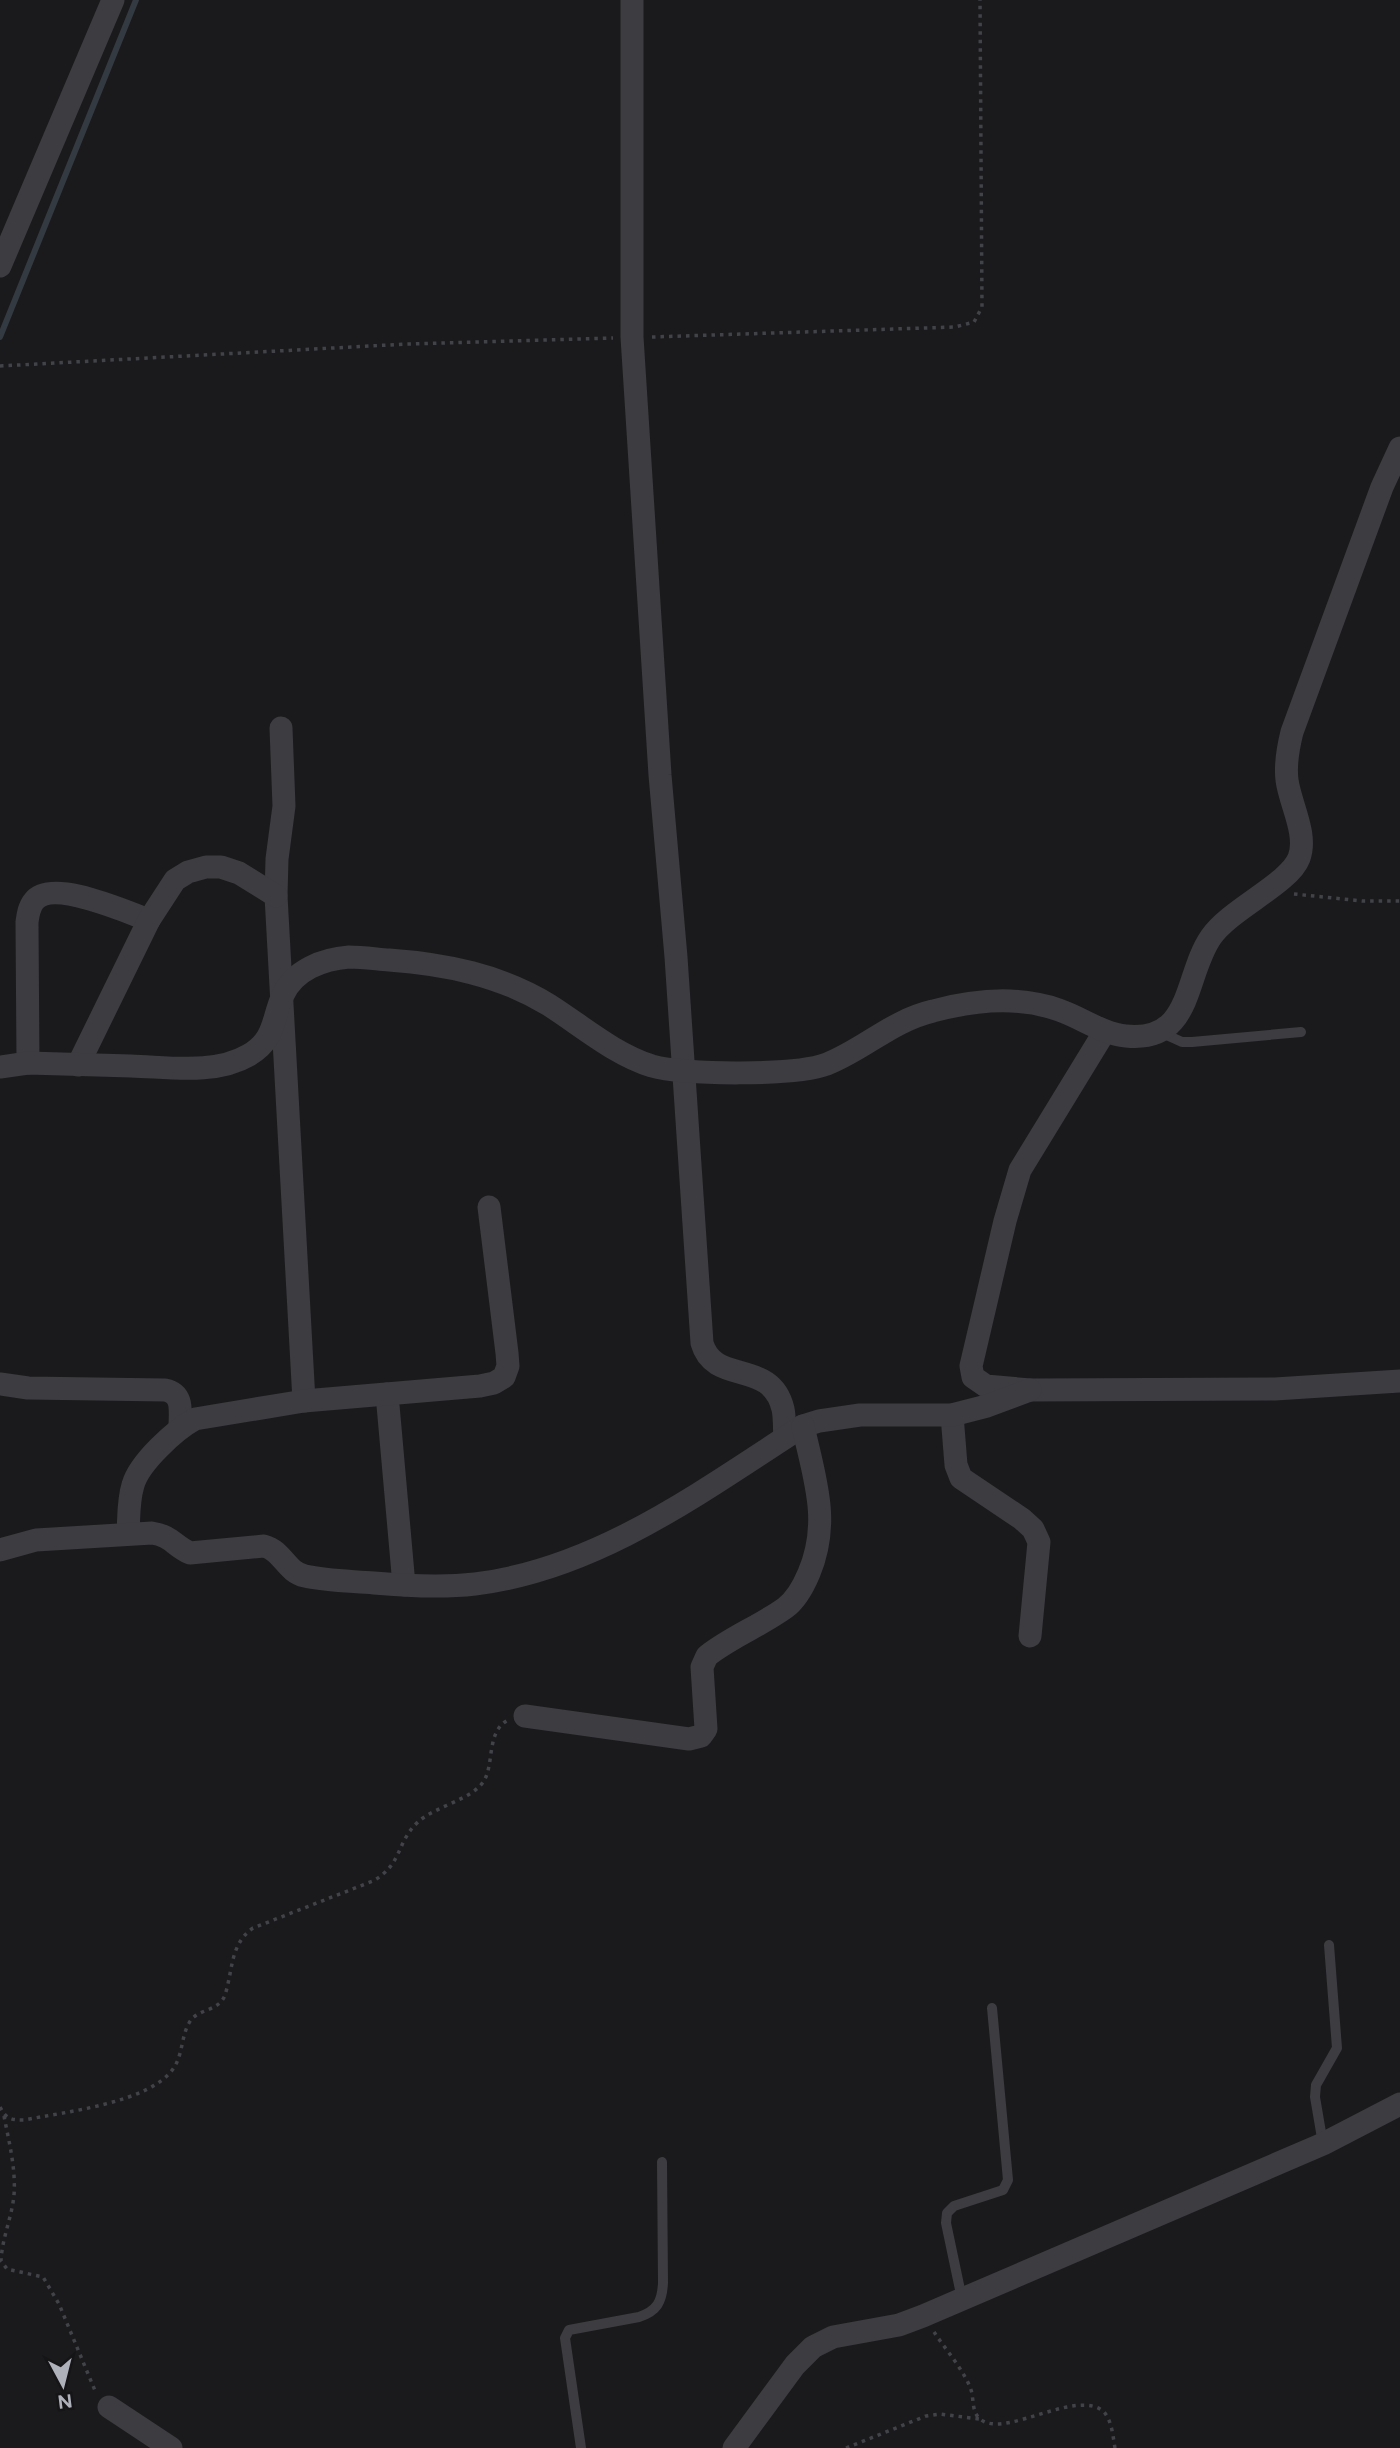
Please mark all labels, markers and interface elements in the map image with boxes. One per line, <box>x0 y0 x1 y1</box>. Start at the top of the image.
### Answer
north arrow <box>28 2350 98 2420</box>
text: N <box>56 2389 74 2414</box>

